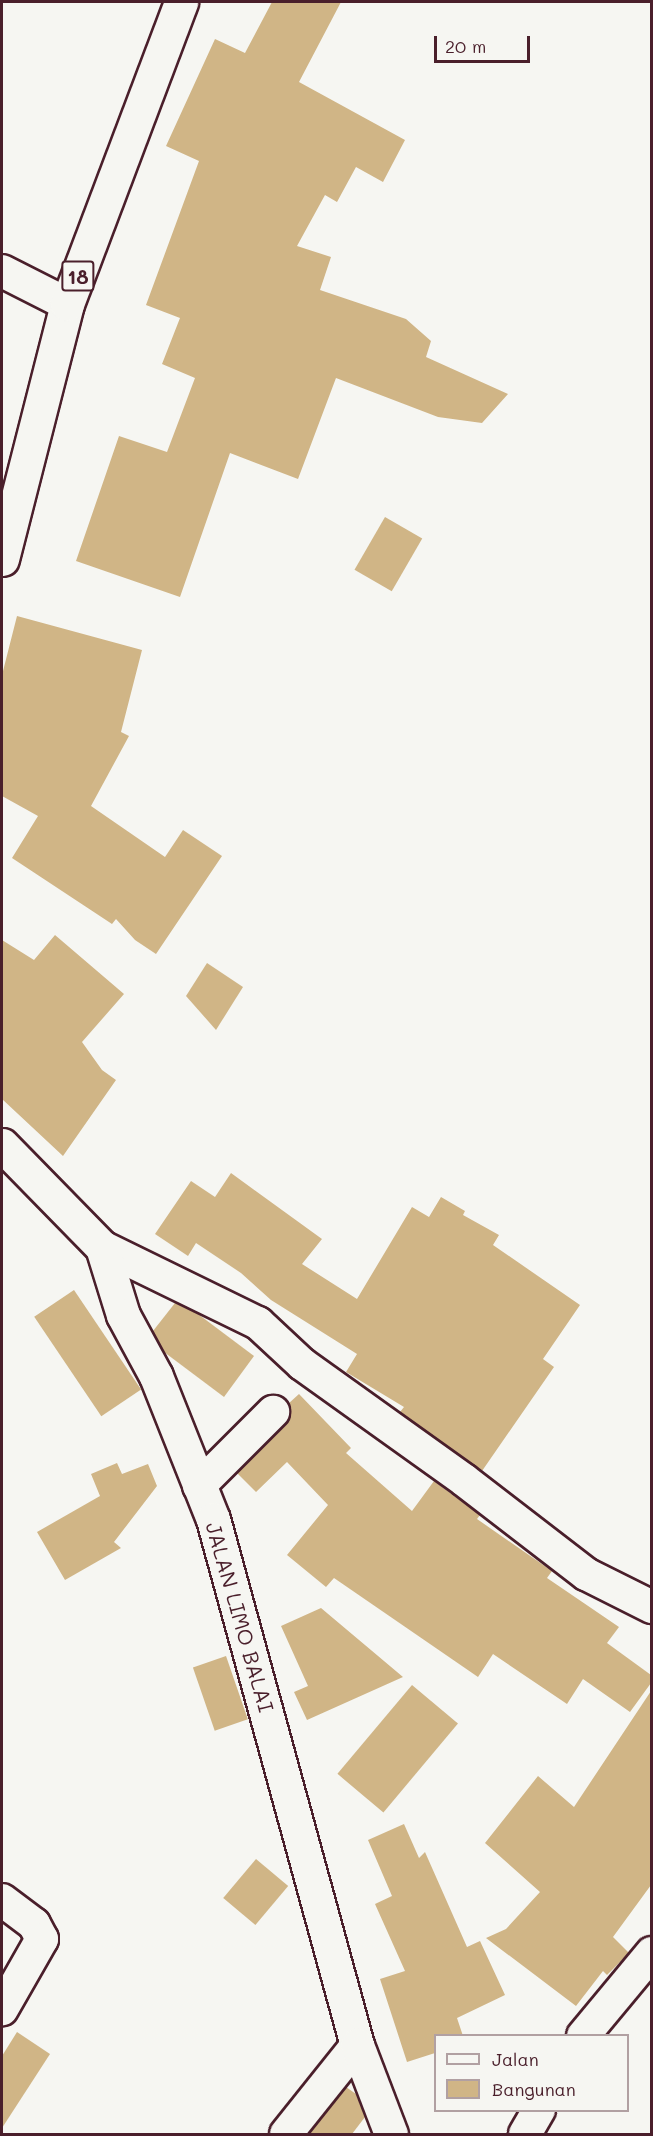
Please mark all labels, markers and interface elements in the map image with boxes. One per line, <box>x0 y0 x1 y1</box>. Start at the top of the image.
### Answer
scale bar <box>437 24 533 62</box>
text: 20 m <box>445 34 486 58</box>
road number: 18 <box>60 259 96 293</box>
street label: JALAN LIMO BALAI <box>201 1519 279 1715</box>
legend <box>434 2034 629 2112</box>
text: Jalan <box>492 2047 539 2071</box>
text: Bangunan <box>492 2077 576 2101</box>

